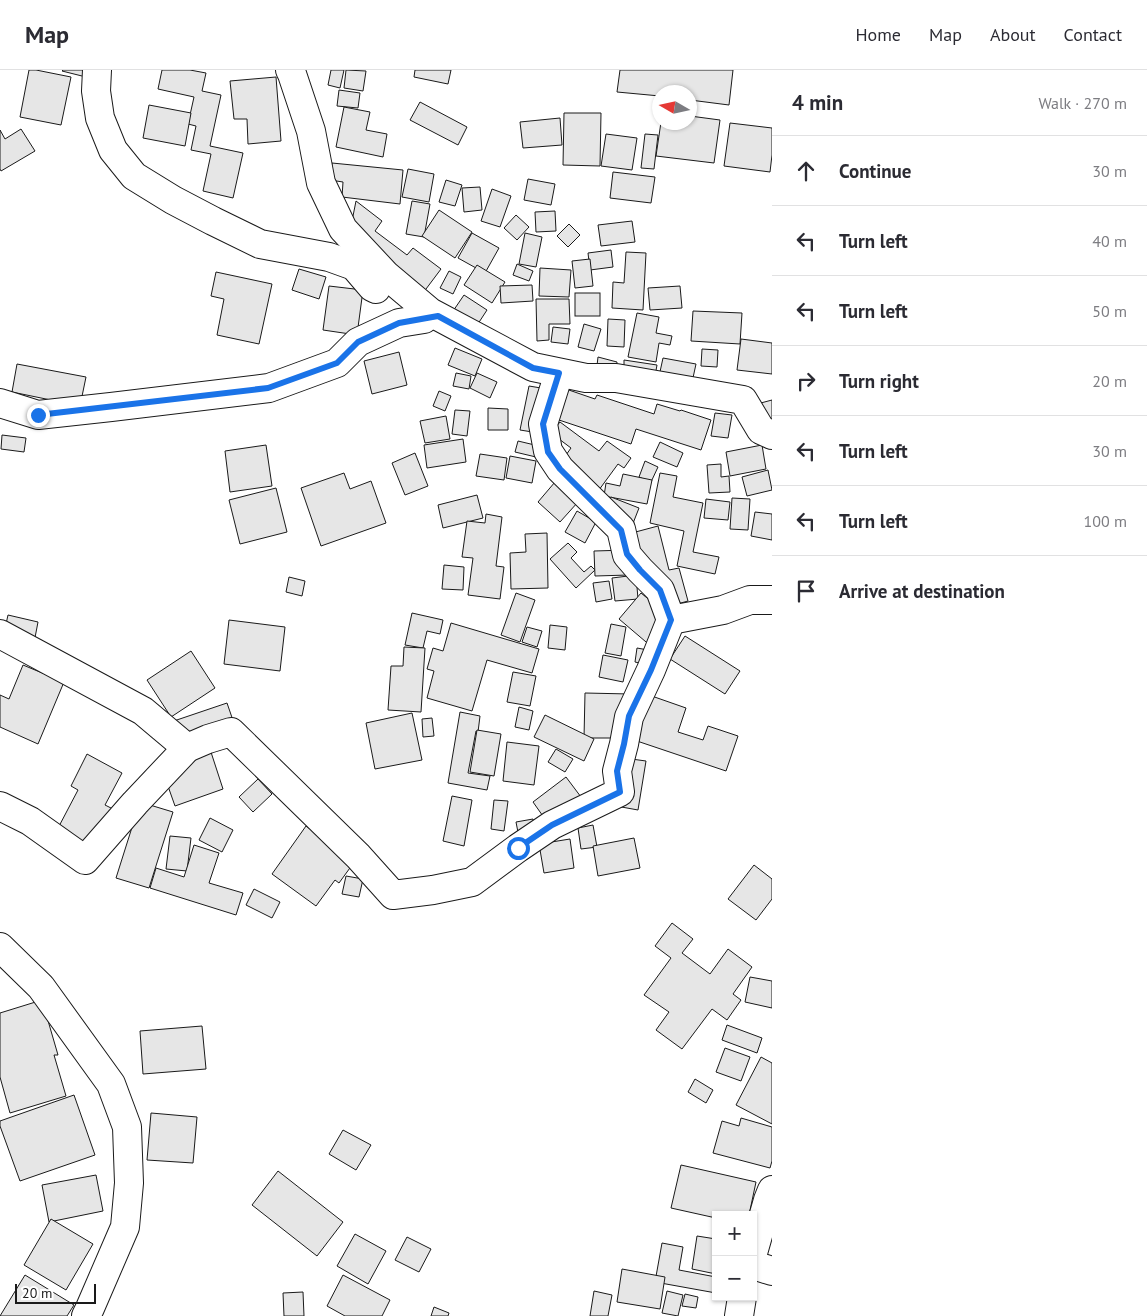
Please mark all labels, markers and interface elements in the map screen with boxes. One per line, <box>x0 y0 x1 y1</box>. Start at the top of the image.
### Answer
text: Map <box>25 19 69 50</box>
text: Home <box>855 23 901 46</box>
text: Map <box>929 23 962 46</box>
text: About <box>990 23 1036 46</box>
text: Contact <box>1064 23 1122 46</box>
north arrow <box>652 85 697 130</box>
text: 4 min <box>792 89 843 116</box>
text: Walk · 270 m <box>1038 93 1127 113</box>
icon: ahead <box>792 157 820 185</box>
text: Continue <box>839 159 911 183</box>
text: 30 m <box>1092 161 1127 181</box>
icon: left <box>792 227 820 255</box>
text: Turn left <box>839 229 908 253</box>
text: 40 m <box>1092 231 1127 251</box>
icon: left <box>792 297 820 325</box>
text: Turn left <box>839 299 908 323</box>
text: 50 m <box>1092 301 1127 321</box>
icon: right <box>792 367 820 395</box>
text: Turn right <box>839 369 919 393</box>
text: 20 m <box>1092 371 1127 391</box>
route end <box>27 404 50 427</box>
icon: left <box>792 437 820 465</box>
text: Turn left <box>839 439 908 463</box>
text: 30 m <box>1092 441 1127 461</box>
icon: left <box>792 507 820 535</box>
text: Turn left <box>839 509 908 533</box>
text: 100 m <box>1084 511 1127 531</box>
icon: arrive <box>792 577 820 605</box>
text: Arrive at destination <box>839 579 1005 603</box>
route start <box>507 837 530 860</box>
map controls <box>712 1211 757 1301</box>
button: + <box>712 1211 757 1256</box>
button: − <box>712 1256 757 1301</box>
scale bar <box>15 1281 96 1304</box>
text: 20 m <box>22 1284 52 1302</box>

